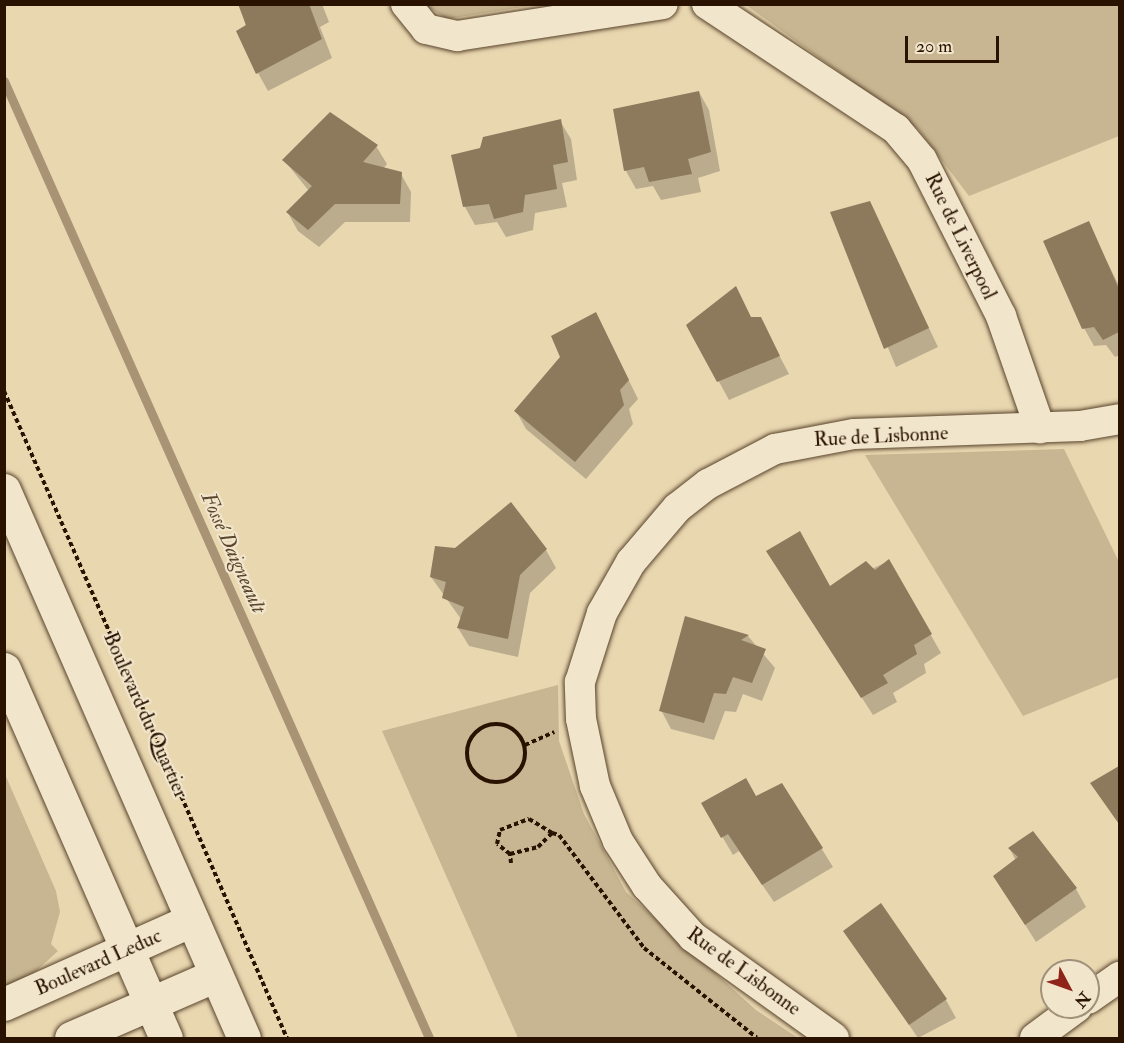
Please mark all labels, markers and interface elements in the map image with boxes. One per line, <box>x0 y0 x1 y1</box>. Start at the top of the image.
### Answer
scale bar <box>908 24 1002 62</box>
text: 20 m <box>916 35 952 58</box>
street label: Rue de Liverpool <box>920 169 1002 303</box>
street label: Rue de Lisbonne <box>813 420 949 452</box>
water label: Fossé Daigneault <box>195 488 271 618</box>
street label: Boulevard du Quartier <box>99 628 193 802</box>
street label: Rue de Lisbonne <box>683 922 805 1020</box>
street label: Boulevard Leduc <box>31 923 165 1001</box>
north arrow <box>1040 959 1100 1019</box>
text: N <box>1070 988 1094 1011</box>

